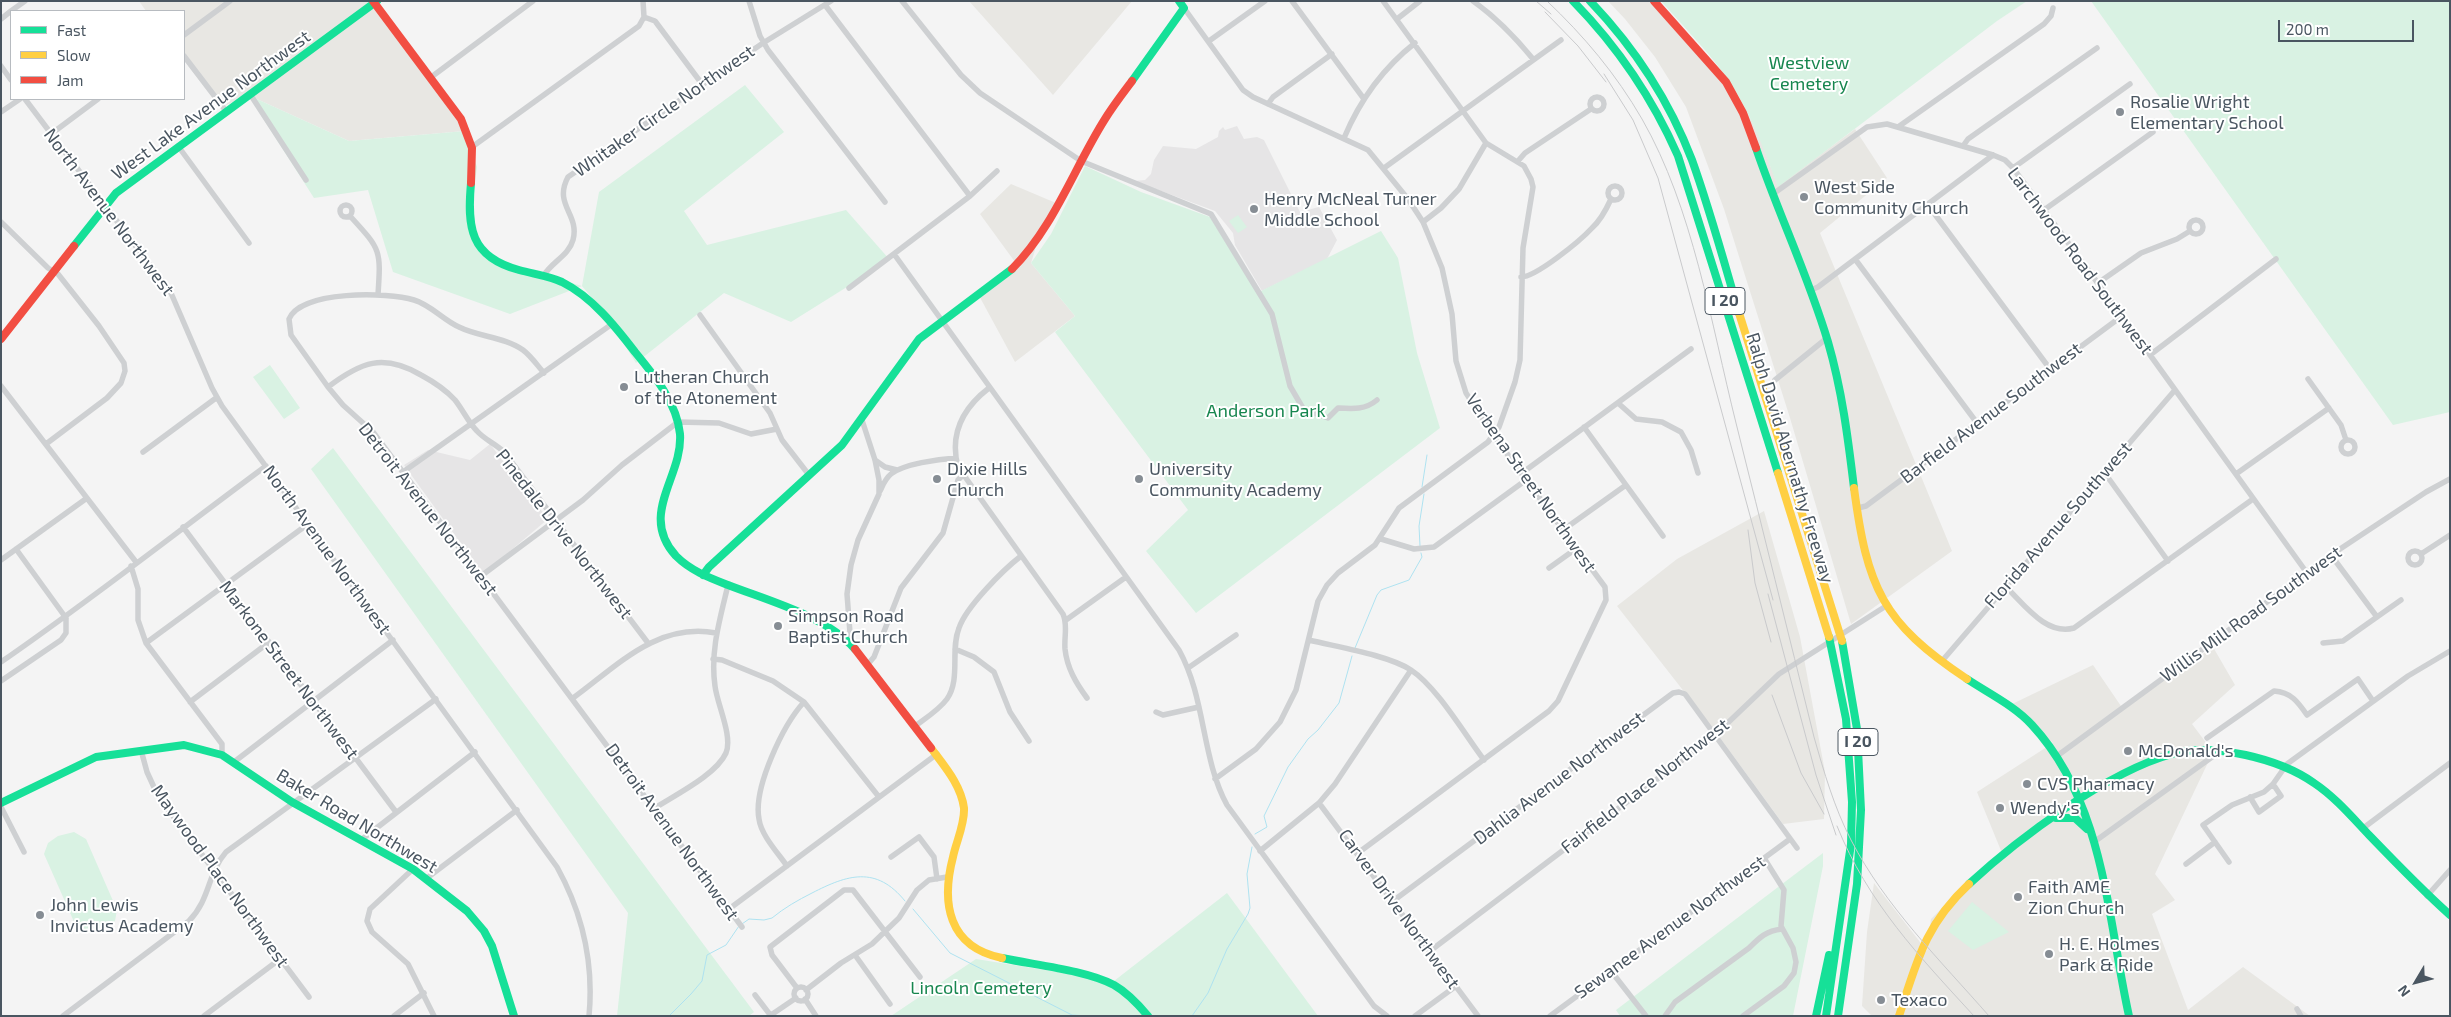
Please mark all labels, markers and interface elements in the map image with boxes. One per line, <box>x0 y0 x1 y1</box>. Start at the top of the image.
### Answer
legend <box>10 10 185 100</box>
scale bar <box>2281 10 2417 42</box>
text: 200 m <box>2286 20 2329 38</box>
text: Fast <box>57 21 86 39</box>
street label: West Lake Avenue Northwest <box>107 26 315 184</box>
street label: Whitaker Circle Northwest <box>569 40 759 182</box>
text: Slow <box>57 46 91 64</box>
park label: Westview Cemetery <box>1769 52 1849 94</box>
text: Jam <box>57 71 83 89</box>
place label: Rosalie Wright Elementary School <box>2130 91 2284 134</box>
marker: Rosalie Wright Elementary School <box>2114 106 2126 118</box>
street label: North Avenue Northwest <box>39 124 179 300</box>
street label: Larchwood Road Southwest <box>2003 163 2157 359</box>
place label: West Side Community Church <box>1814 176 1969 218</box>
place label: Henry McNeal Turner Middle School <box>1264 188 1437 230</box>
marker: West Side Community Church <box>1798 191 1810 203</box>
marker: Henry McNeal Turner Middle School <box>1248 203 1260 215</box>
road number: I 20 <box>1705 288 1745 314</box>
street label: Ralph David Abernathy Freeway <box>1742 330 1838 586</box>
street label: Barfield Avenue Southwest <box>1896 338 2086 488</box>
place label: Lutheran Church of the Atonement <box>634 366 777 408</box>
marker: Lutheran Church of the Atonement <box>618 381 630 393</box>
street label: Verbena Street Northwest <box>1461 389 1601 577</box>
park label: Anderson Park <box>1206 400 1326 422</box>
street label: Detroit Avenue Northwest <box>354 418 502 600</box>
street label: Florida Avenue Southwest <box>1980 437 2136 613</box>
street label: Pinedale Drive Northwest <box>491 445 637 623</box>
place label: Dixie Hills Church <box>947 458 1027 500</box>
place label: University Community Academy <box>1149 458 1322 500</box>
street label: North Avenue Northwest <box>258 461 396 639</box>
marker: Dixie Hills Church <box>931 473 943 485</box>
marker: University Community Academy <box>1133 473 1145 485</box>
street label: Willis Mill Road Southwest <box>2156 541 2346 687</box>
street label: Markone Street Northwest <box>215 576 363 764</box>
place label: Simpson Road Baptist Church <box>788 605 908 648</box>
marker: Simpson Road Baptist Church <box>772 620 784 632</box>
street label: Dahlia Avenue Northwest <box>1469 707 1649 849</box>
street label: Fairfield Place Northwest <box>1557 714 1733 858</box>
road number: I 20 <box>1838 729 1878 756</box>
street label: Detroit Avenue Northwest <box>601 739 743 925</box>
place label: McDonald's <box>2138 740 2234 762</box>
marker: McDonald's <box>2122 745 2134 757</box>
street label: Baker Road Northwest <box>272 764 442 878</box>
place label: CVS Pharmacy <box>2037 773 2154 795</box>
marker: CVS Pharmacy <box>2021 778 2033 790</box>
street label: Maywood Place Northwest <box>146 780 294 972</box>
place label: Wendy's <box>2010 797 2080 819</box>
marker: Wendy's <box>1994 802 2006 814</box>
street label: Carver Drive Northwest <box>1334 825 1464 993</box>
street label: Sewanee Avenue Northwest <box>1570 851 1770 1003</box>
place label: Faith AME Zion Church <box>2028 876 2125 919</box>
marker: Faith AME Zion Church <box>2012 891 2024 903</box>
place label: John Lewis Invictus Academy <box>50 894 193 936</box>
marker: John Lewis Invictus Academy <box>34 909 46 921</box>
place label: H. E. Holmes Park & Ride <box>2059 933 2160 976</box>
marker: H. E. Holmes Park & Ride <box>2043 948 2055 960</box>
north arrow <box>2391 957 2441 1007</box>
park label: Lincoln Cemetery <box>910 977 1052 999</box>
text: N <box>2394 982 2413 1000</box>
place label: Texaco <box>1891 989 1947 1011</box>
marker: Texaco <box>1875 994 1887 1006</box>

